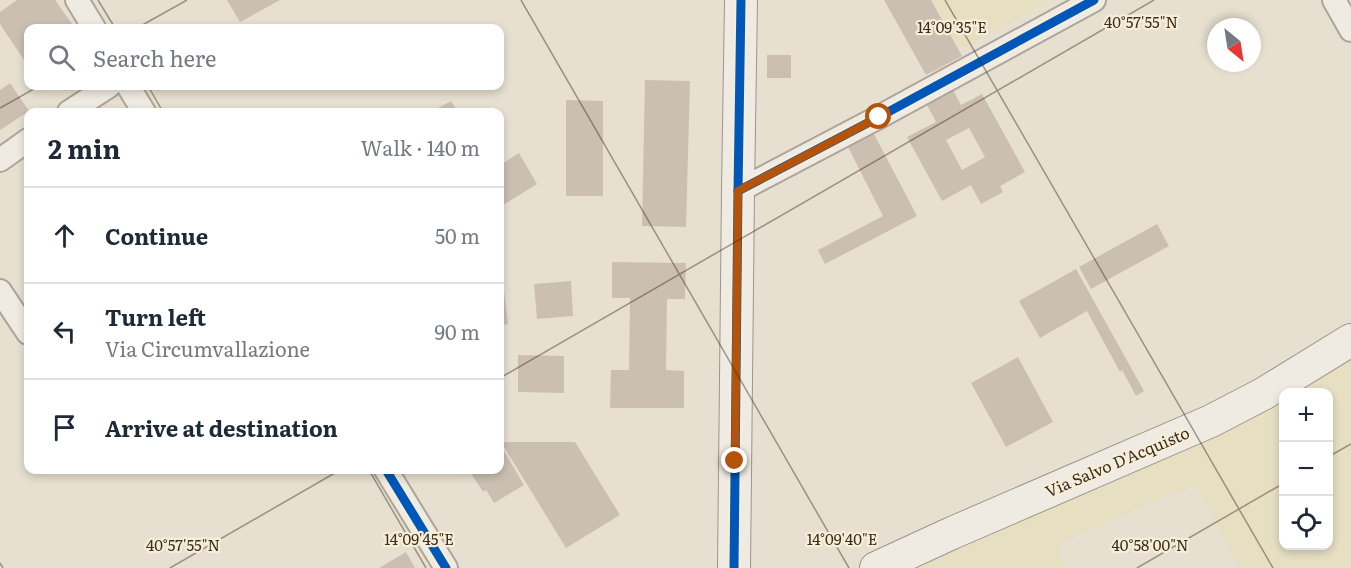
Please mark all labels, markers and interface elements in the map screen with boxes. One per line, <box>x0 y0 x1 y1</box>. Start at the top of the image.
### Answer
text: 40°57'55"N <box>1104 10 1178 33</box>
text: 14°09'35"E <box>917 15 987 38</box>
north arrow <box>1207 18 1261 72</box>
search box <box>24 24 504 90</box>
icon: search <box>45 41 78 74</box>
text: Search here <box>93 41 216 74</box>
route start <box>865 103 891 129</box>
text: 2 min <box>48 128 121 167</box>
text: Walk · 140 m <box>361 132 480 162</box>
icon: ahead <box>48 219 81 252</box>
text: Continue <box>105 219 208 252</box>
text: 50 m <box>435 220 480 250</box>
text: Turn left <box>105 300 206 333</box>
icon: left <box>48 315 81 348</box>
text: 90 m <box>435 316 480 346</box>
text: Via Circumvallazione <box>105 333 310 363</box>
map controls <box>1279 388 1333 550</box>
button: + <box>1279 388 1333 442</box>
icon: arrive <box>48 411 81 444</box>
text: Arrive at destination <box>105 411 338 444</box>
street label: Via Salvo D'Acquisto <box>1041 420 1193 502</box>
button: − <box>1279 442 1333 496</box>
route end <box>721 447 747 473</box>
button: locate <box>1279 496 1333 550</box>
text: 14°09'45"E <box>384 527 454 550</box>
text: 14°09'40"E <box>807 527 877 550</box>
text: 40°57'55"N <box>146 533 220 556</box>
text: 40°58'00"N <box>1112 533 1188 556</box>

